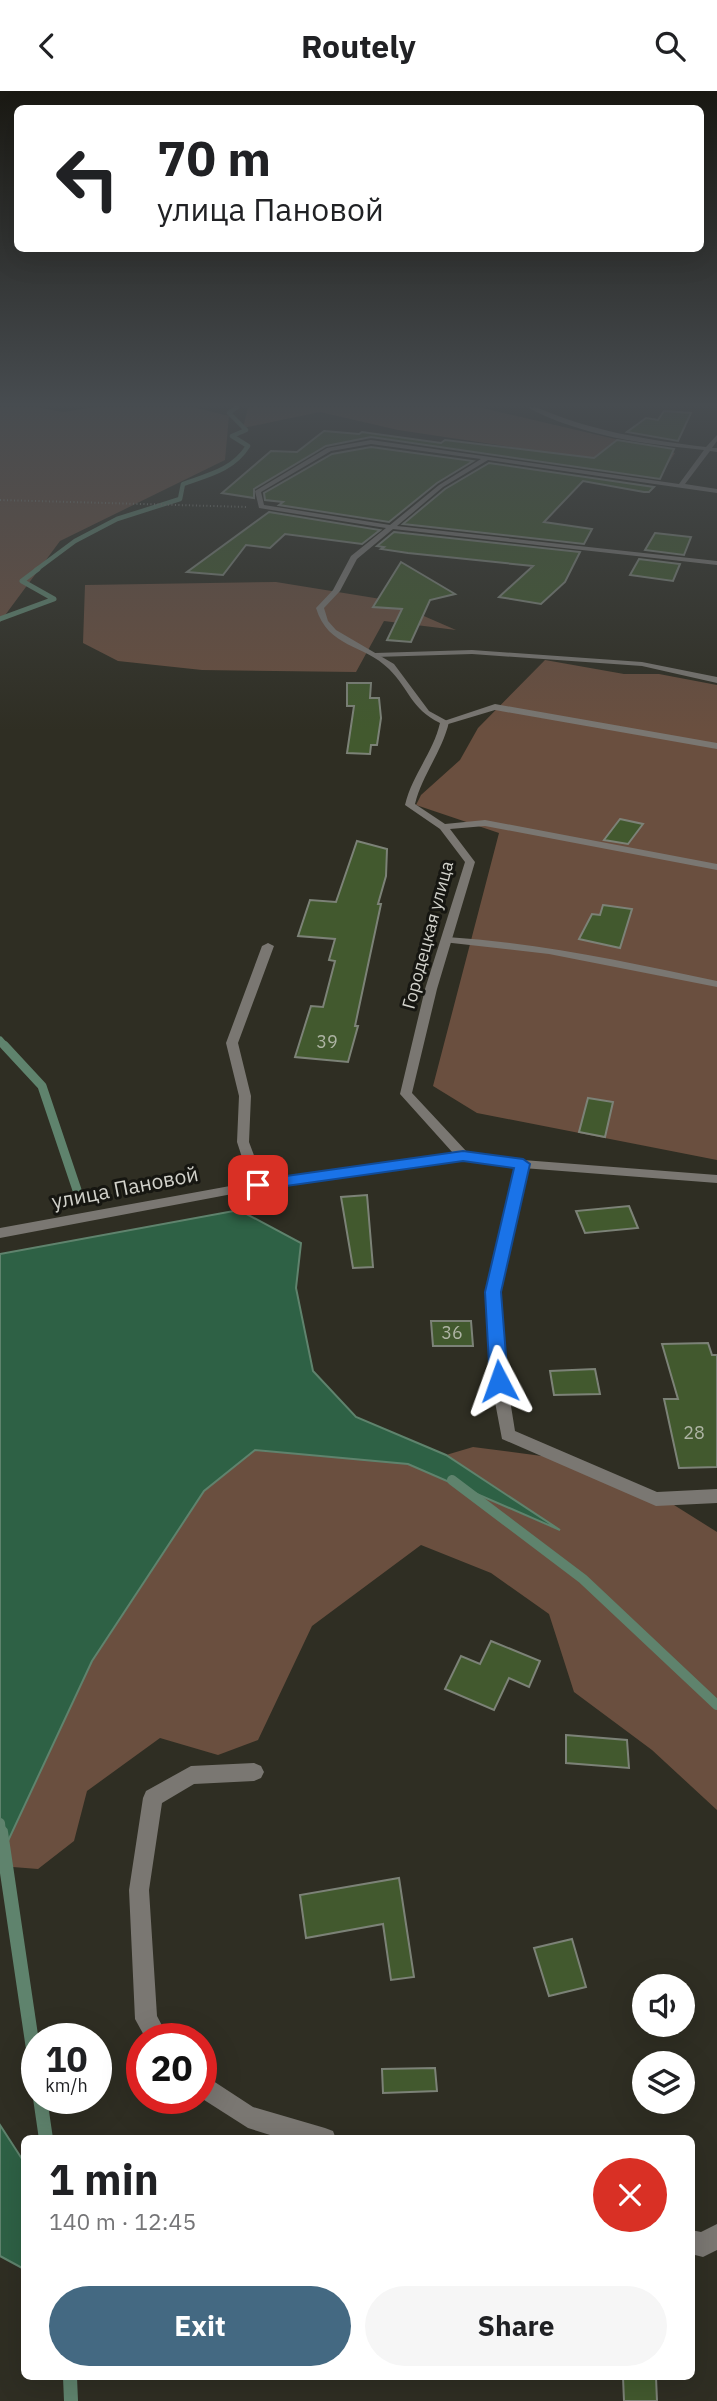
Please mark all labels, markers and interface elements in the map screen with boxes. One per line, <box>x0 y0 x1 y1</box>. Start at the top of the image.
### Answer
text: Routely <box>301 25 416 67</box>
icon: back <box>28 27 66 65</box>
icon: search <box>651 27 689 65</box>
text: 70 m <box>157 126 271 189</box>
icon: left <box>42 133 133 224</box>
text: улица Пановой <box>157 188 384 230</box>
street label: Городецкая улица <box>397 858 458 1011</box>
house number: 39 <box>316 1030 338 1053</box>
pin <box>228 1155 288 1215</box>
street label: улица Пановой <box>49 1159 201 1215</box>
icon: arrive <box>239 1166 277 1204</box>
house number: 36 <box>441 1321 463 1344</box>
position arrow <box>462 1344 536 1418</box>
house number: 28 <box>683 1421 705 1444</box>
map controls <box>632 1974 695 2114</box>
button: sound <box>632 1974 695 2037</box>
speed limit sign: 20 <box>126 2023 217 2114</box>
text: 10 <box>45 2036 88 2082</box>
button: layers <box>632 2051 695 2114</box>
text: km/h <box>45 2074 88 2097</box>
text: 1 min <box>49 2152 159 2207</box>
button: close <box>593 2158 667 2232</box>
text: 140 m · 12:45 <box>49 2206 196 2236</box>
button: Exit <box>49 2286 351 2366</box>
button: Share <box>365 2286 667 2366</box>

